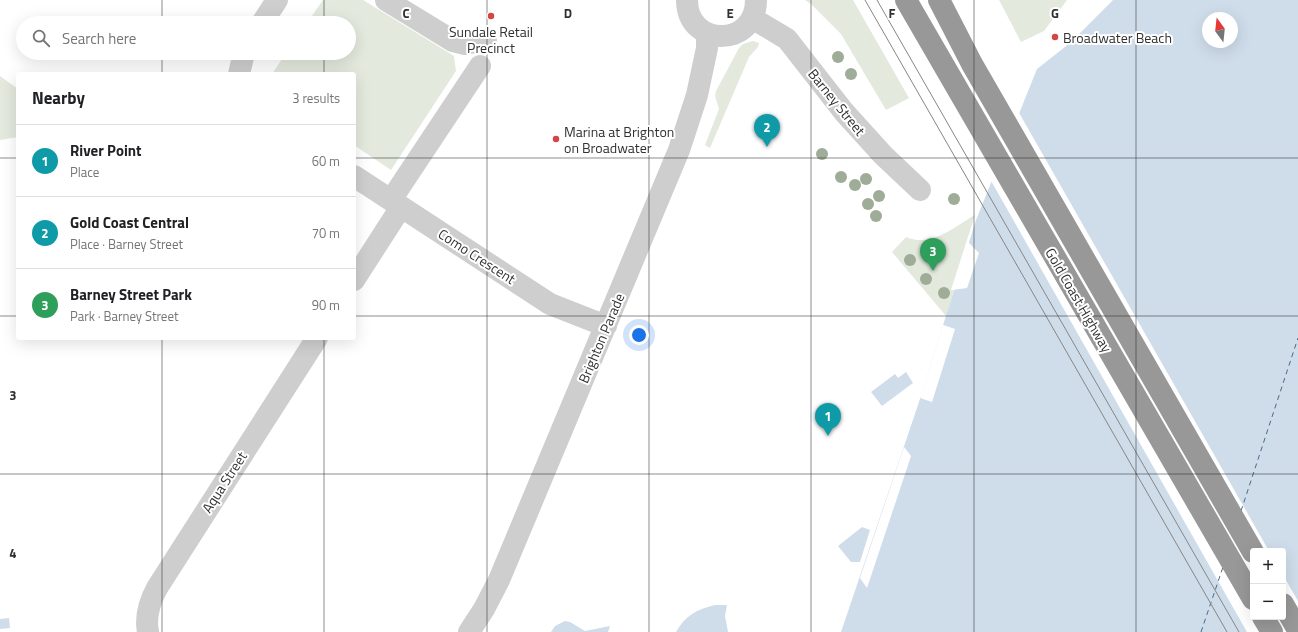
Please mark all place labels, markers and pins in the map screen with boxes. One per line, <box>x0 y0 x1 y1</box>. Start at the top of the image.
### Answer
marker: Sundale Retail Precinct <box>486 11 496 21</box>
place label: Sundale Retail Precinct <box>449 21 533 58</box>
place label: Broadwater Beach <box>1063 27 1172 48</box>
marker: Broadwater Beach <box>1050 32 1060 42</box>
pin: 2 <box>754 114 780 147</box>
place label: Marina at Brighton on Broadwater <box>564 121 674 158</box>
marker: Marina at Brighton on Broadwater <box>551 134 561 144</box>
pin: 3 <box>920 238 946 271</box>
pin: 1 <box>815 403 841 436</box>

